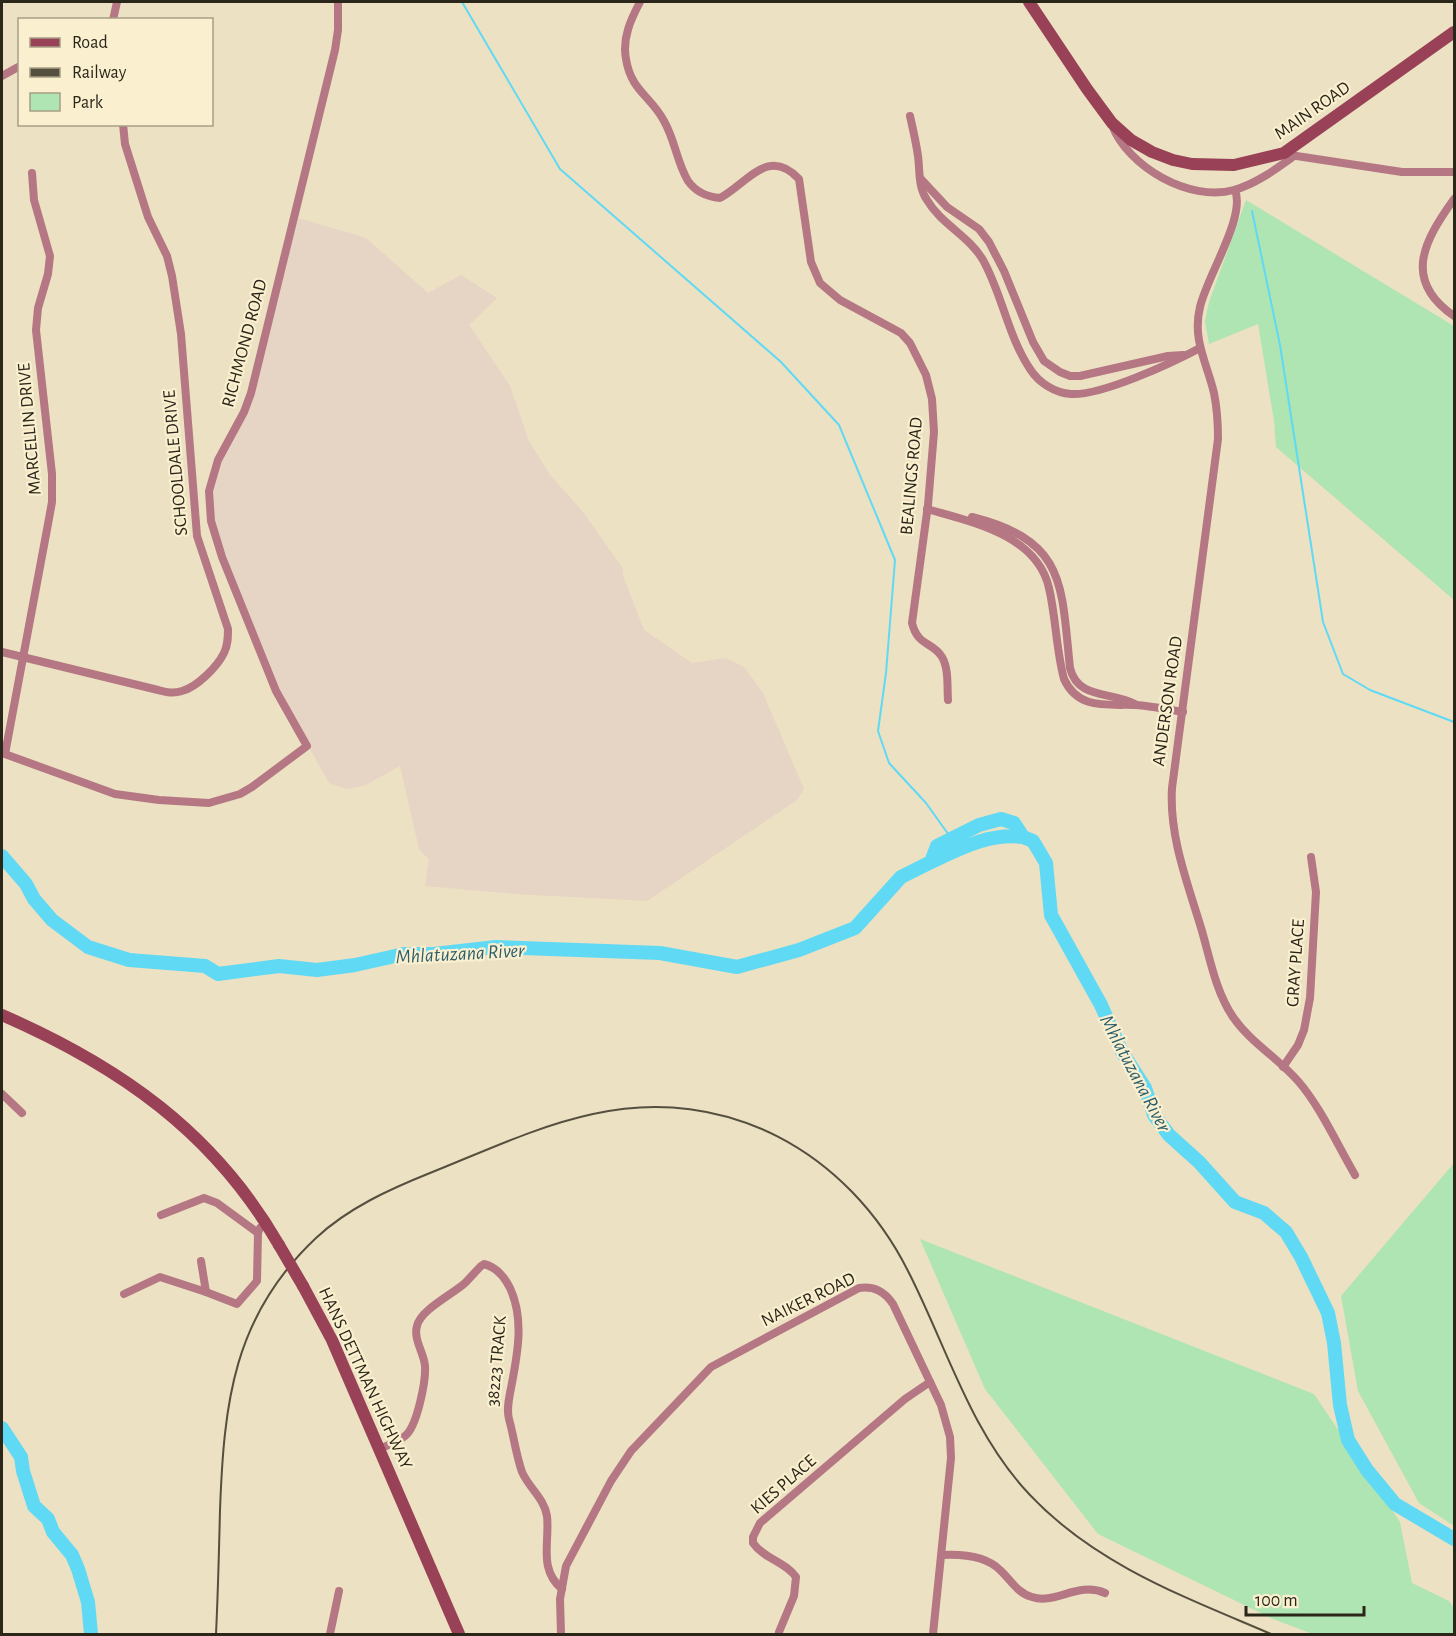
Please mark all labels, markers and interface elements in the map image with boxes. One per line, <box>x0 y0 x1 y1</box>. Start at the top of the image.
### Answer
legend <box>18 18 213 126</box>
text: Road <box>72 34 108 52</box>
text: Railway <box>72 64 127 82</box>
street label: MAIN ROAD <box>1271 78 1354 143</box>
text: Park <box>72 94 104 112</box>
street label: RICHMOND ROAD <box>219 277 271 409</box>
street label: MARCELLIN DRIVE <box>15 362 45 496</box>
street label: SCHOOLDALE DRIVE <box>161 389 191 536</box>
street label: BEALINGS ROAD <box>898 416 926 536</box>
street label: ANDERSON ROAD <box>1150 635 1186 767</box>
street label: GRAY PLACE <box>1284 918 1308 1008</box>
water label: Mhlatuzana River <box>395 941 525 967</box>
water label: Mhlatuzana River <box>1096 1012 1174 1136</box>
street label: NAIKER ROAD <box>759 1269 858 1330</box>
street label: HANS DETTMAN HIGHWAY <box>315 1285 415 1473</box>
street label: 38223 TRACK <box>484 1315 510 1407</box>
street label: KIES PLACE <box>748 1452 820 1518</box>
scale bar <box>1246 1579 1364 1617</box>
text: 100 m <box>1255 1592 1298 1610</box>

